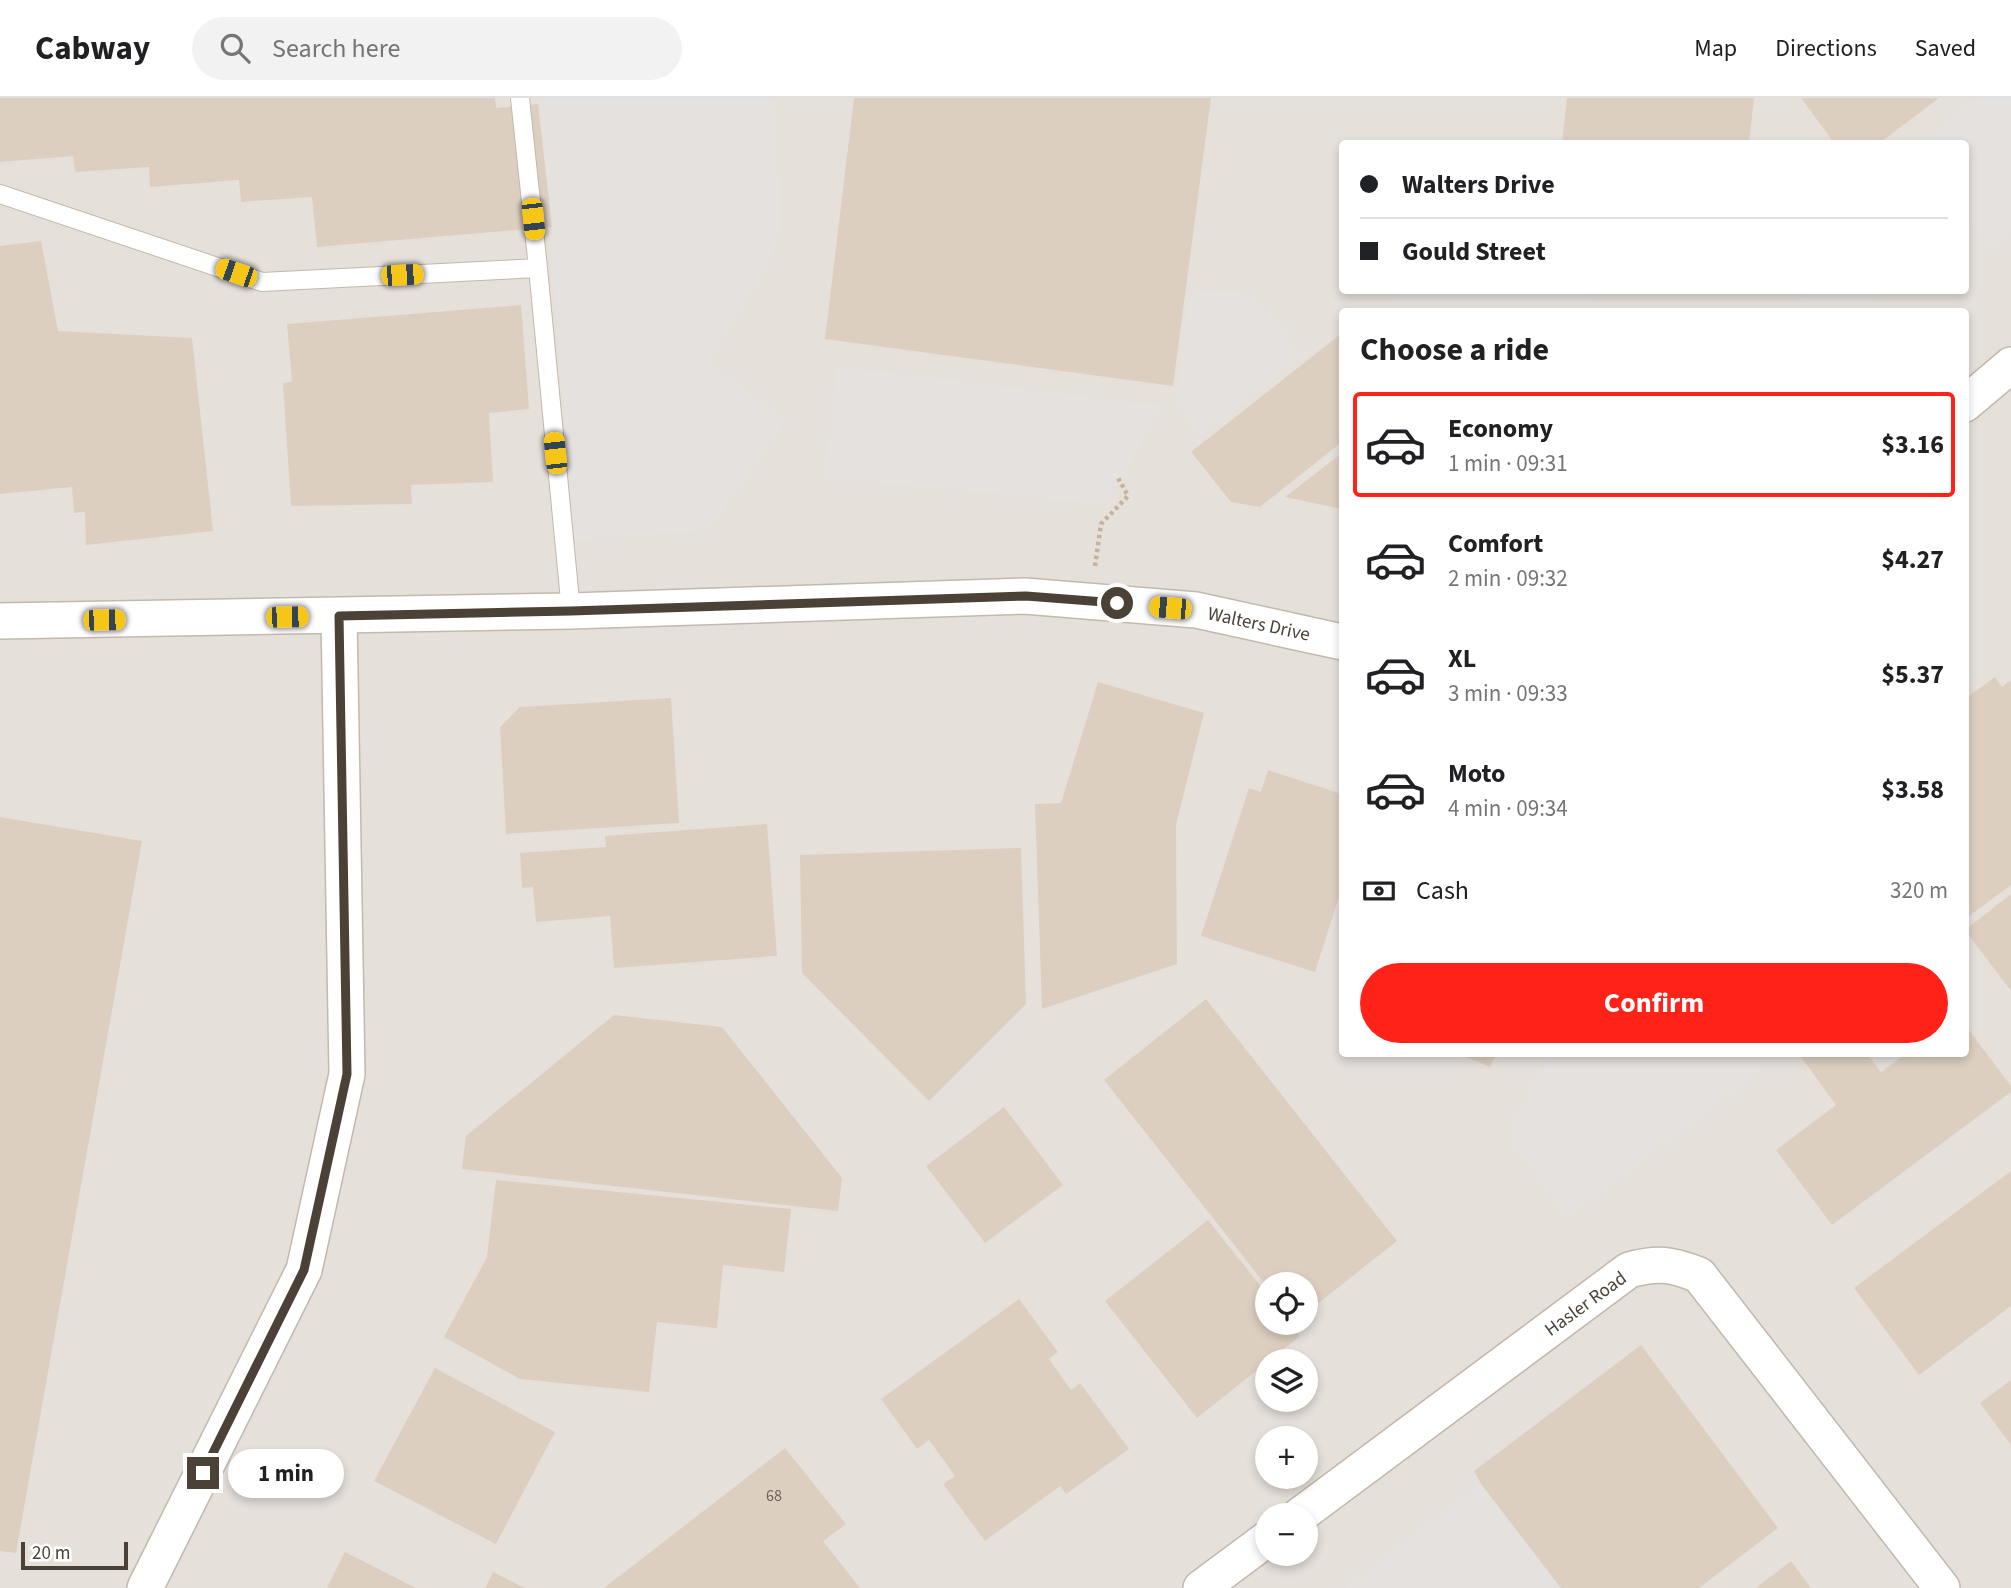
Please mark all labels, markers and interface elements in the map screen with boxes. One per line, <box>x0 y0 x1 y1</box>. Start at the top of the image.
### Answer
search box <box>192 17 682 80</box>
text: Cabway <box>35 25 150 72</box>
icon: search <box>216 29 254 67</box>
text: Search here <box>272 30 400 67</box>
text: Map <box>1694 31 1737 66</box>
text: Directions <box>1775 31 1877 66</box>
text: Saved <box>1915 31 1976 66</box>
text: Walters Drive <box>1402 166 1555 203</box>
car <box>521 197 546 241</box>
text: Gould Street <box>1402 233 1546 270</box>
car <box>213 256 260 290</box>
car <box>381 263 424 287</box>
text: Choose a ride <box>1360 327 1549 373</box>
text: Economy <box>1448 410 1553 447</box>
icon: car <box>1364 413 1427 476</box>
text: $3.16 <box>1881 426 1944 463</box>
car <box>543 431 568 475</box>
text: 1 min · 09:31 <box>1448 447 1568 480</box>
text: Comfort <box>1448 525 1543 562</box>
icon: car <box>1364 528 1427 591</box>
text: $4.27 <box>1881 541 1944 578</box>
text: 2 min · 09:32 <box>1448 562 1568 595</box>
route start <box>1101 587 1133 619</box>
car <box>1149 596 1192 620</box>
street label: Walters Drive <box>1205 600 1312 648</box>
car <box>266 606 309 628</box>
car <box>83 609 126 631</box>
text: XL <box>1448 640 1476 677</box>
icon: car <box>1364 643 1427 706</box>
text: $5.37 <box>1881 656 1944 693</box>
text: 3 min · 09:33 <box>1448 677 1568 710</box>
text: Moto <box>1448 755 1505 792</box>
icon: car <box>1364 758 1427 821</box>
text: $3.58 <box>1881 771 1944 808</box>
text: 4 min · 09:34 <box>1448 792 1568 825</box>
icon: cash <box>1360 872 1398 910</box>
text: Cash <box>1416 872 1469 909</box>
text: 320 m <box>1890 874 1948 907</box>
button: Confirm <box>1360 963 1948 1043</box>
street label: Hasler Road <box>1539 1265 1632 1343</box>
map controls <box>1255 1272 1318 1566</box>
button: locate <box>1255 1272 1318 1335</box>
button: layers <box>1255 1349 1318 1412</box>
button: + <box>1255 1426 1318 1489</box>
callout: 1 min <box>228 1448 343 1498</box>
route end <box>187 1457 219 1489</box>
text: 1 min <box>258 1457 314 1490</box>
house number: 68 <box>766 1485 782 1507</box>
button: − <box>1255 1503 1318 1566</box>
scale bar <box>21 1539 128 1571</box>
text: 20 m <box>32 1540 70 1567</box>

